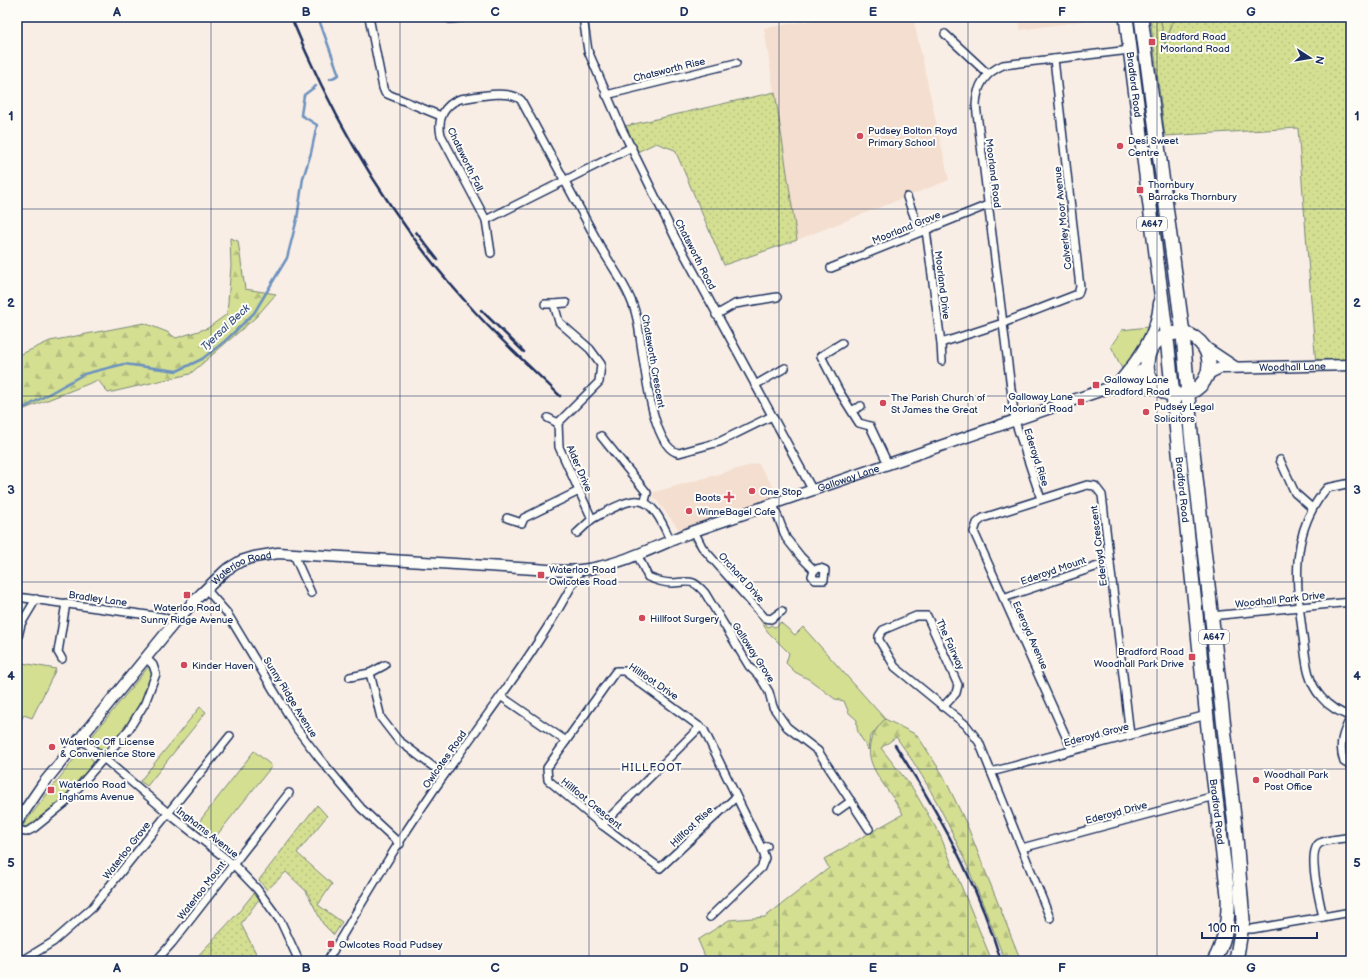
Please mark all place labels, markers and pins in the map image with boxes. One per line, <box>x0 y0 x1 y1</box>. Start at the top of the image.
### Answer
place label: Bradford Road Moorland Road <box>1160 31 1230 55</box>
marker: Bradford Road Moorland Road <box>1147 37 1157 47</box>
place label: Pudsey Bolton Royd Primary School <box>868 125 957 149</box>
marker: Pudsey Bolton Royd Primary School <box>855 131 865 141</box>
place label: Desi Sweet Centre <box>1128 135 1179 159</box>
marker: Desi Sweet Centre <box>1115 141 1125 151</box>
place label: Thornbury Barracks Thornbury <box>1148 179 1237 203</box>
marker: Thornbury Barracks Thornbury <box>1135 185 1145 195</box>
place label: Galloway Lane Bradford Road <box>1104 374 1170 398</box>
marker: Galloway Lane Bradford Road <box>1091 380 1101 390</box>
place label: Galloway Lane Moorland Road <box>1003 391 1073 415</box>
place label: The Parish Church of St James the Great <box>891 392 985 416</box>
marker: Galloway Lane Moorland Road <box>1076 397 1086 407</box>
marker: The Parish Church of St James the Great <box>878 398 888 408</box>
place label: Pudsey Legal Solicitors <box>1154 401 1214 425</box>
marker: Pudsey Legal Solicitors <box>1141 407 1151 417</box>
marker: One Stop <box>747 486 757 496</box>
place label: One Stop <box>760 486 802 498</box>
place label: Boots <box>695 492 721 504</box>
marker: Boots <box>724 492 734 502</box>
marker: WinneBagel Cafe <box>684 506 694 516</box>
place label: WinneBagel Cafe <box>697 506 776 518</box>
place label: Waterloo Road Owlcotes Road <box>549 564 617 588</box>
marker: Waterloo Road Owlcotes Road <box>536 570 546 580</box>
marker: Waterloo Road Sunny Ridge Avenue <box>182 590 192 600</box>
place label: Waterloo Road Sunny Ridge Avenue <box>141 602 233 626</box>
marker: Hillfoot Surgery <box>637 613 647 623</box>
place label: Hillfoot Surgery <box>650 613 719 625</box>
place label: Bradford Road Woodhall Park Drive <box>1094 646 1184 670</box>
marker: Bradford Road Woodhall Park Drive <box>1187 652 1197 662</box>
marker: Kinder Haven <box>179 660 189 670</box>
place label: Kinder Haven <box>192 660 254 672</box>
place label: Waterloo Off License & Convenience Store <box>60 736 156 760</box>
marker: Waterloo Off License & Convenience Store <box>47 742 57 752</box>
place label: Woodhall Park Post Office <box>1264 769 1328 793</box>
marker: Woodhall Park Post Office <box>1251 775 1261 785</box>
place label: Waterloo Road Inghams Avenue <box>59 779 134 803</box>
marker: Waterloo Road Inghams Avenue <box>46 785 56 795</box>
marker: Owlcotes Road Pudsey <box>326 939 336 949</box>
place label: Owlcotes Road Pudsey <box>339 939 443 951</box>

